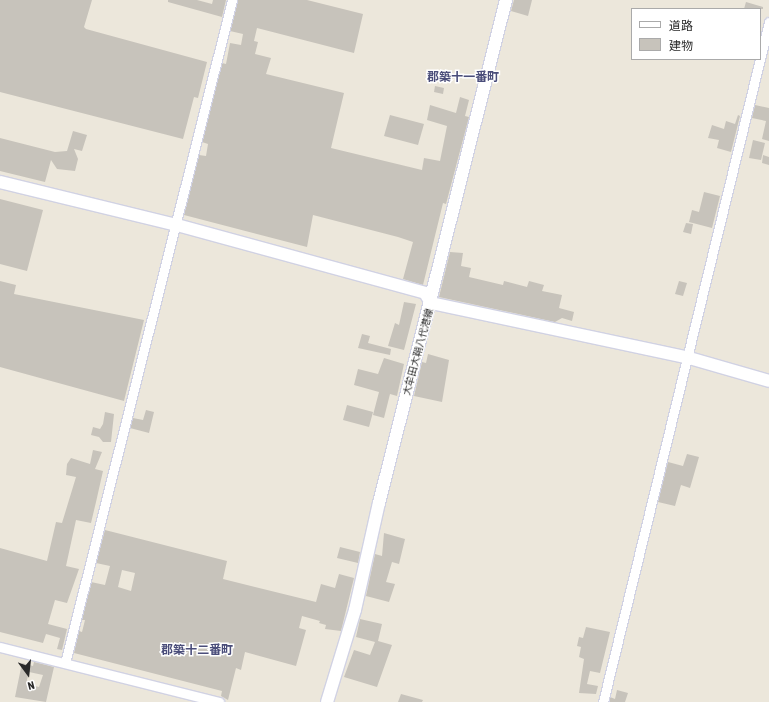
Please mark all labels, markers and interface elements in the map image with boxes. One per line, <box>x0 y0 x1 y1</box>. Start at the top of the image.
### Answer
legend <box>631 8 761 60</box>
text: 道路 <box>669 19 693 33</box>
text: 建物 <box>669 39 693 53</box>
district label: 郡築十一番町 <box>427 71 499 85</box>
street label: 大牟田大鞘八代港線 <box>401 307 435 397</box>
district label: 郡築十二番町 <box>161 644 233 658</box>
north arrow <box>8 654 48 694</box>
text: N <box>26 679 36 692</box>

